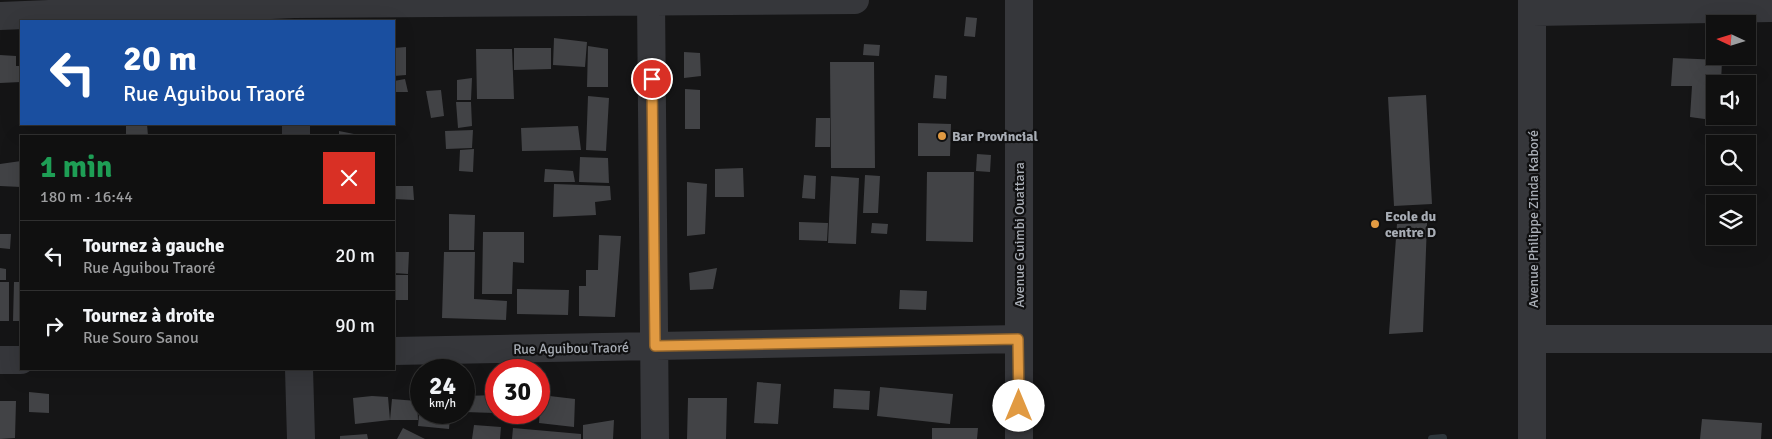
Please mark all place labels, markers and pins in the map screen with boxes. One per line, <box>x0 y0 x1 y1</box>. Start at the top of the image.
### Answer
pin <box>631 58 673 100</box>
place label: Bar Provincial <box>952 128 1038 145</box>
marker: Bar Provincial <box>936 130 948 142</box>
place label: Ecole du centre D <box>1385 208 1437 241</box>
marker: Ecole du centre D <box>1369 218 1381 230</box>

